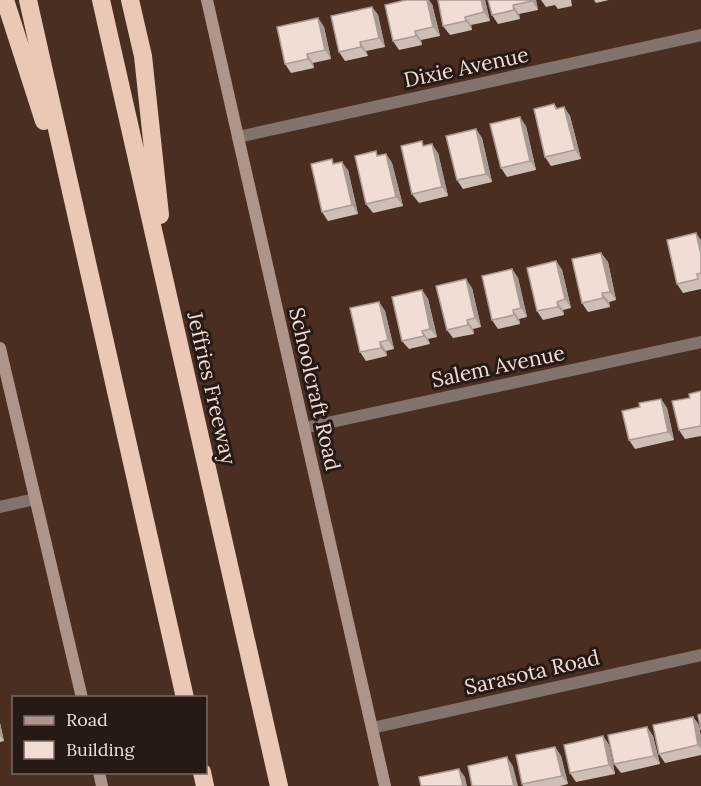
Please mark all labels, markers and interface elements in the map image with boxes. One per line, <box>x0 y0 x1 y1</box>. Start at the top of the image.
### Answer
street label: Dixie Avenue <box>401 41 531 93</box>
street label: Schoolcraft Road <box>283 305 347 473</box>
street label: Jeffries Freeway <box>181 308 243 467</box>
street label: Salem Avenue <box>429 339 567 393</box>
street label: Sarasota Road <box>462 643 602 701</box>
legend <box>12 696 207 774</box>
text: Road <box>66 708 108 731</box>
text: Building <box>66 738 136 761</box>

